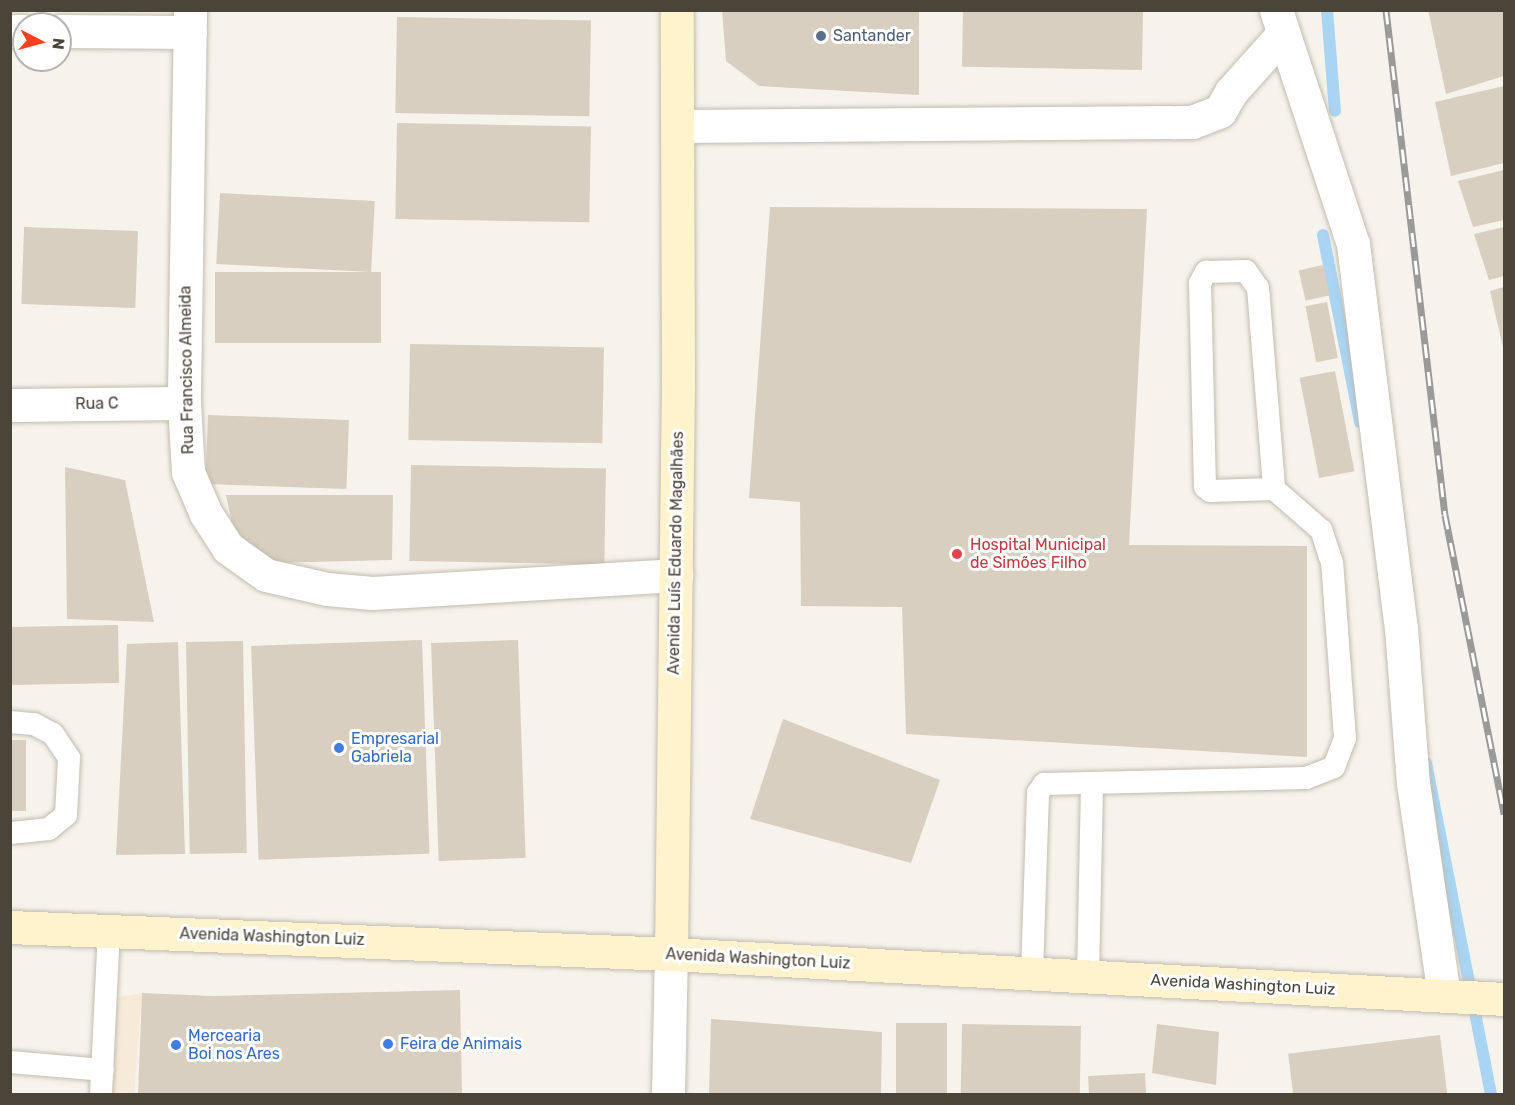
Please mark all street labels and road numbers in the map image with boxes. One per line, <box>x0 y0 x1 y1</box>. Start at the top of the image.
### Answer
street label: Rua Francisco Almeida <box>176 285 198 455</box>
street label: Rua C <box>75 394 119 414</box>
street label: Avenida Luís Eduardo Magalhães <box>664 431 688 675</box>
street label: Avenida Washington Luiz <box>179 924 365 950</box>
street label: Avenida Washington Luiz <box>665 945 851 973</box>
street label: Avenida Washington Luiz <box>1150 971 1336 999</box>

